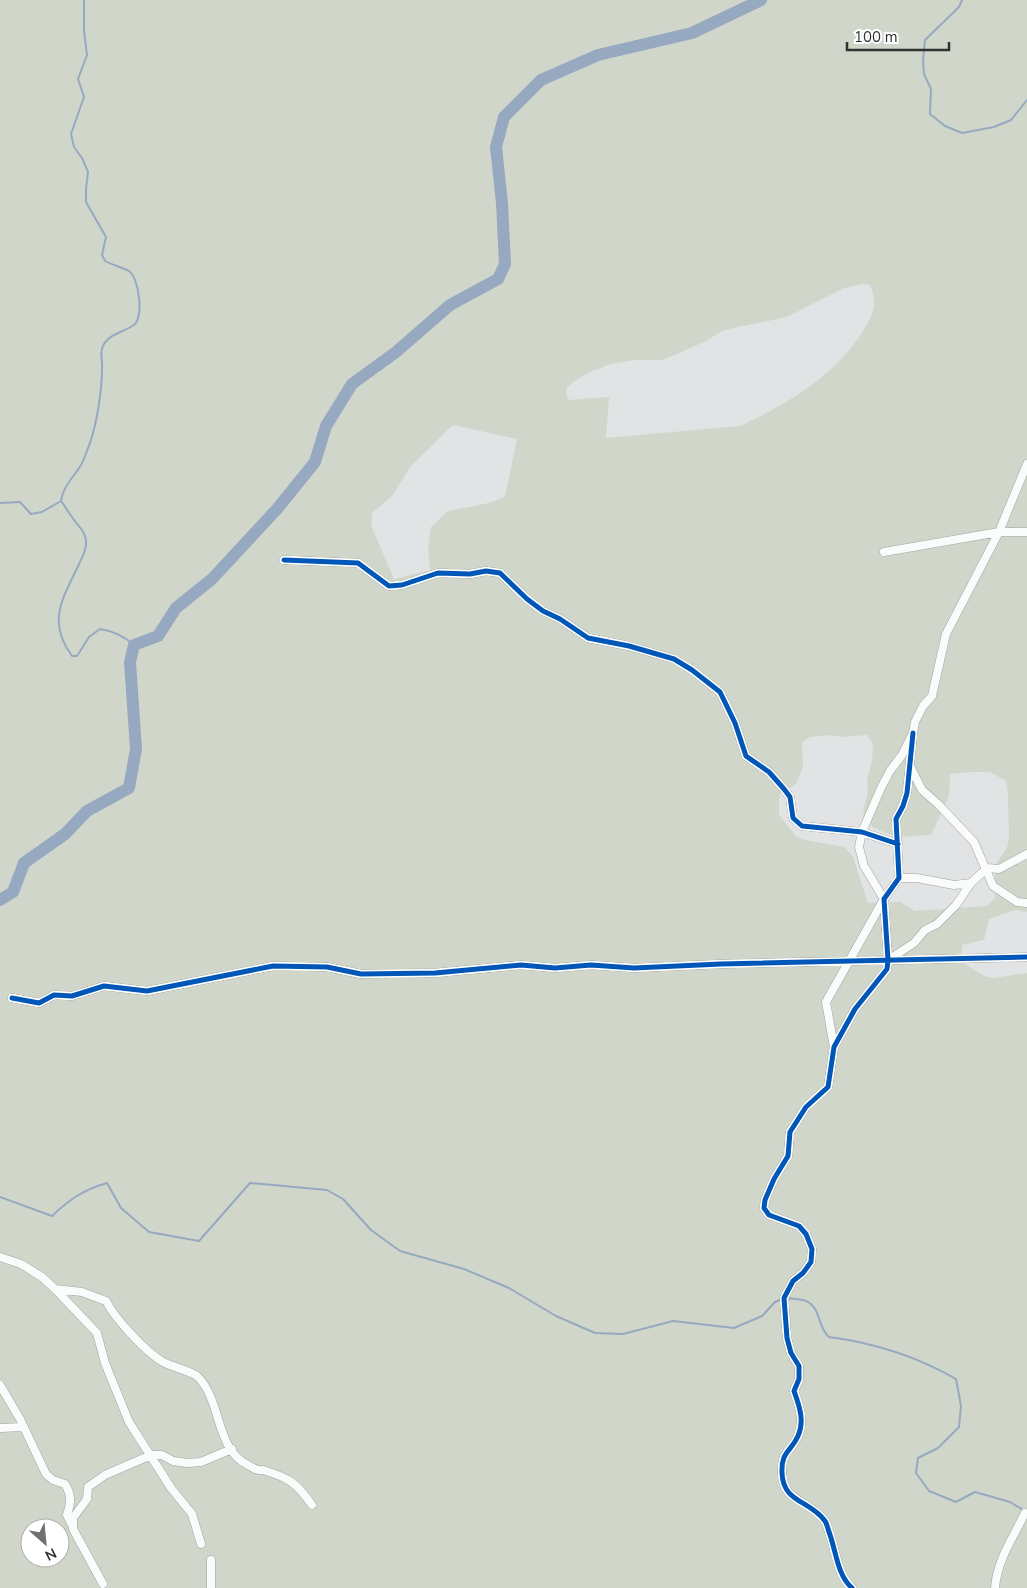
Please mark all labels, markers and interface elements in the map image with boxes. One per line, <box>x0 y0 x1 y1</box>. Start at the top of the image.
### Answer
scale bar <box>847 20 950 52</box>
text: 100 m <box>854 27 898 47</box>
north arrow <box>20 1518 70 1568</box>
text: N <box>42 1543 60 1565</box>

